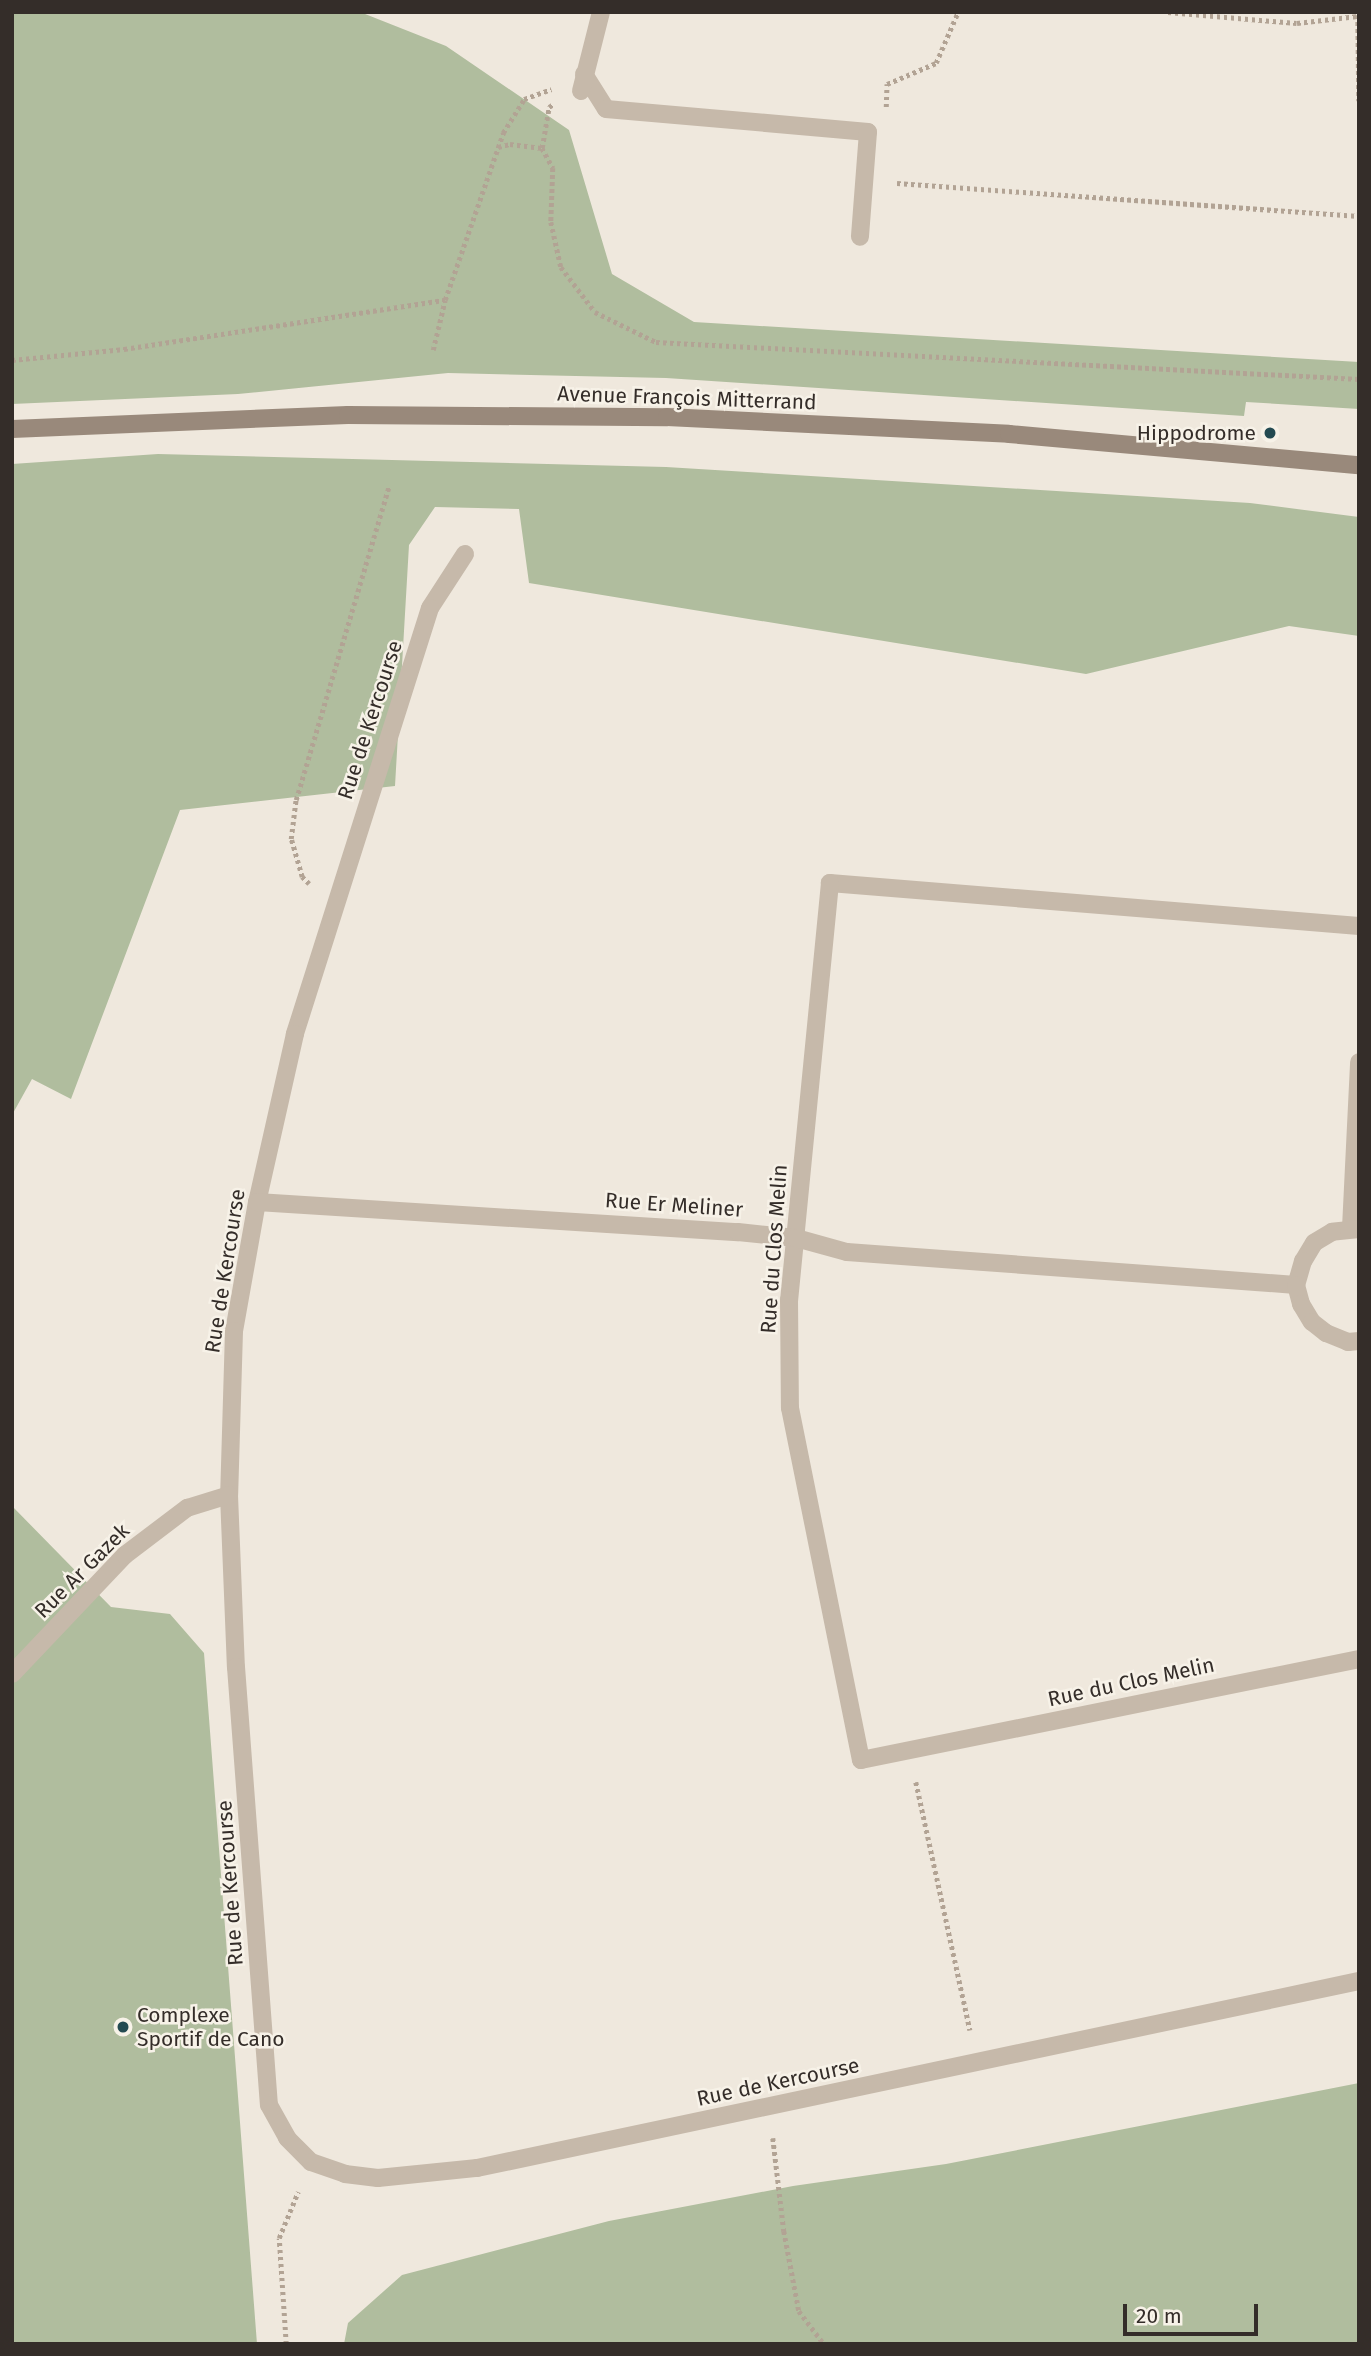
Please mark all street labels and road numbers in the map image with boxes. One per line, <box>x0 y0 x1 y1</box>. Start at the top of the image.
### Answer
street label: Avenue François Mitterrand <box>557 381 817 415</box>
street label: Rue de Kercourse <box>332 637 408 803</box>
street label: Rue du Clos Melin <box>756 1163 792 1335</box>
street label: Rue de Kercourse <box>200 1187 250 1355</box>
street label: Rue Er Meliner <box>604 1188 744 1222</box>
street label: Rue Ar Gazek <box>29 1518 135 1624</box>
street label: Rue du Clos Melin <box>1045 1652 1217 1712</box>
street label: Rue de Kercourse <box>212 1799 248 1967</box>
street label: Rue de Kercourse <box>694 2052 862 2112</box>

